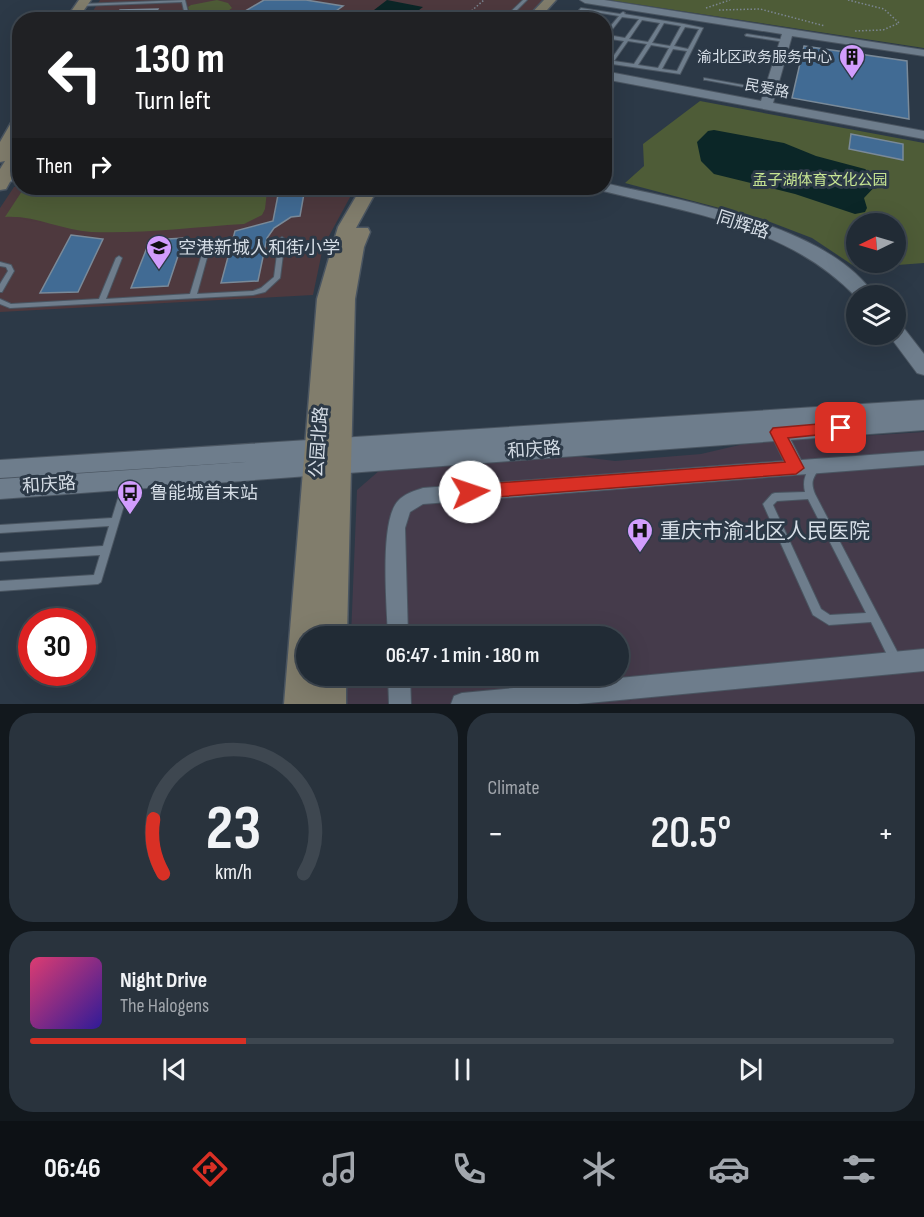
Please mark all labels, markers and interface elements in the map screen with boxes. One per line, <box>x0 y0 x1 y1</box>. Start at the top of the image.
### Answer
text: 130 m <box>135 34 225 85</box>
icon: left <box>36 36 114 114</box>
building icon: 渝北区政务服务中心 <box>837 42 867 80</box>
place label: 渝北区政务服务中心 <box>697 48 832 67</box>
street label: 民爱路 <box>743 75 791 103</box>
text: Turn left <box>135 85 211 117</box>
icon: right <box>84 150 117 183</box>
text: Then <box>36 153 72 180</box>
park label: 孟子湖体育文化公园 <box>752 171 888 190</box>
street label: 同辉路 <box>714 207 772 243</box>
north arrow <box>846 213 906 273</box>
map controls <box>846 213 906 345</box>
school or university icon: 空港新城人和街小学 <box>144 233 174 271</box>
place label: 空港新城人和街小学 <box>178 238 340 259</box>
button: layers <box>846 285 906 345</box>
pin <box>815 402 866 453</box>
street label: 公园北路 <box>306 405 332 479</box>
icon: arrive <box>824 411 857 444</box>
street label: 和庆路 <box>506 438 562 462</box>
position arrow <box>438 460 502 524</box>
street label: 和庆路 <box>21 473 77 497</box>
bus stop icon: 鲁能城首末站 <box>115 478 145 516</box>
place label: 鲁能城首末站 <box>150 483 258 504</box>
hospital icon: 重庆市渝北区人民医院 <box>625 516 655 554</box>
place label: 重庆市渝北区人民医院 <box>660 519 870 544</box>
speed limit sign: 30 <box>18 608 96 686</box>
text: 06:47 · 1 min · 180 m <box>386 642 539 669</box>
text: Climate <box>488 776 540 800</box>
text: 23 <box>206 792 261 867</box>
text: 20.5° <box>650 806 731 861</box>
text: − <box>488 814 504 854</box>
text: + <box>878 814 894 854</box>
text: km/h <box>215 861 252 886</box>
text: Night Drive <box>120 967 207 994</box>
text: The Halogens <box>120 994 209 1018</box>
icon: previous <box>158 1053 191 1086</box>
icon: pause <box>446 1053 479 1086</box>
icon: next <box>734 1053 767 1086</box>
icon: directions <box>189 1148 231 1190</box>
icon: music <box>319 1148 361 1190</box>
icon: phone <box>448 1148 490 1190</box>
icon: climate <box>578 1148 620 1190</box>
icon: car <box>708 1148 750 1190</box>
icon: filters <box>838 1148 880 1190</box>
text: 06:46 <box>44 1153 101 1185</box>

